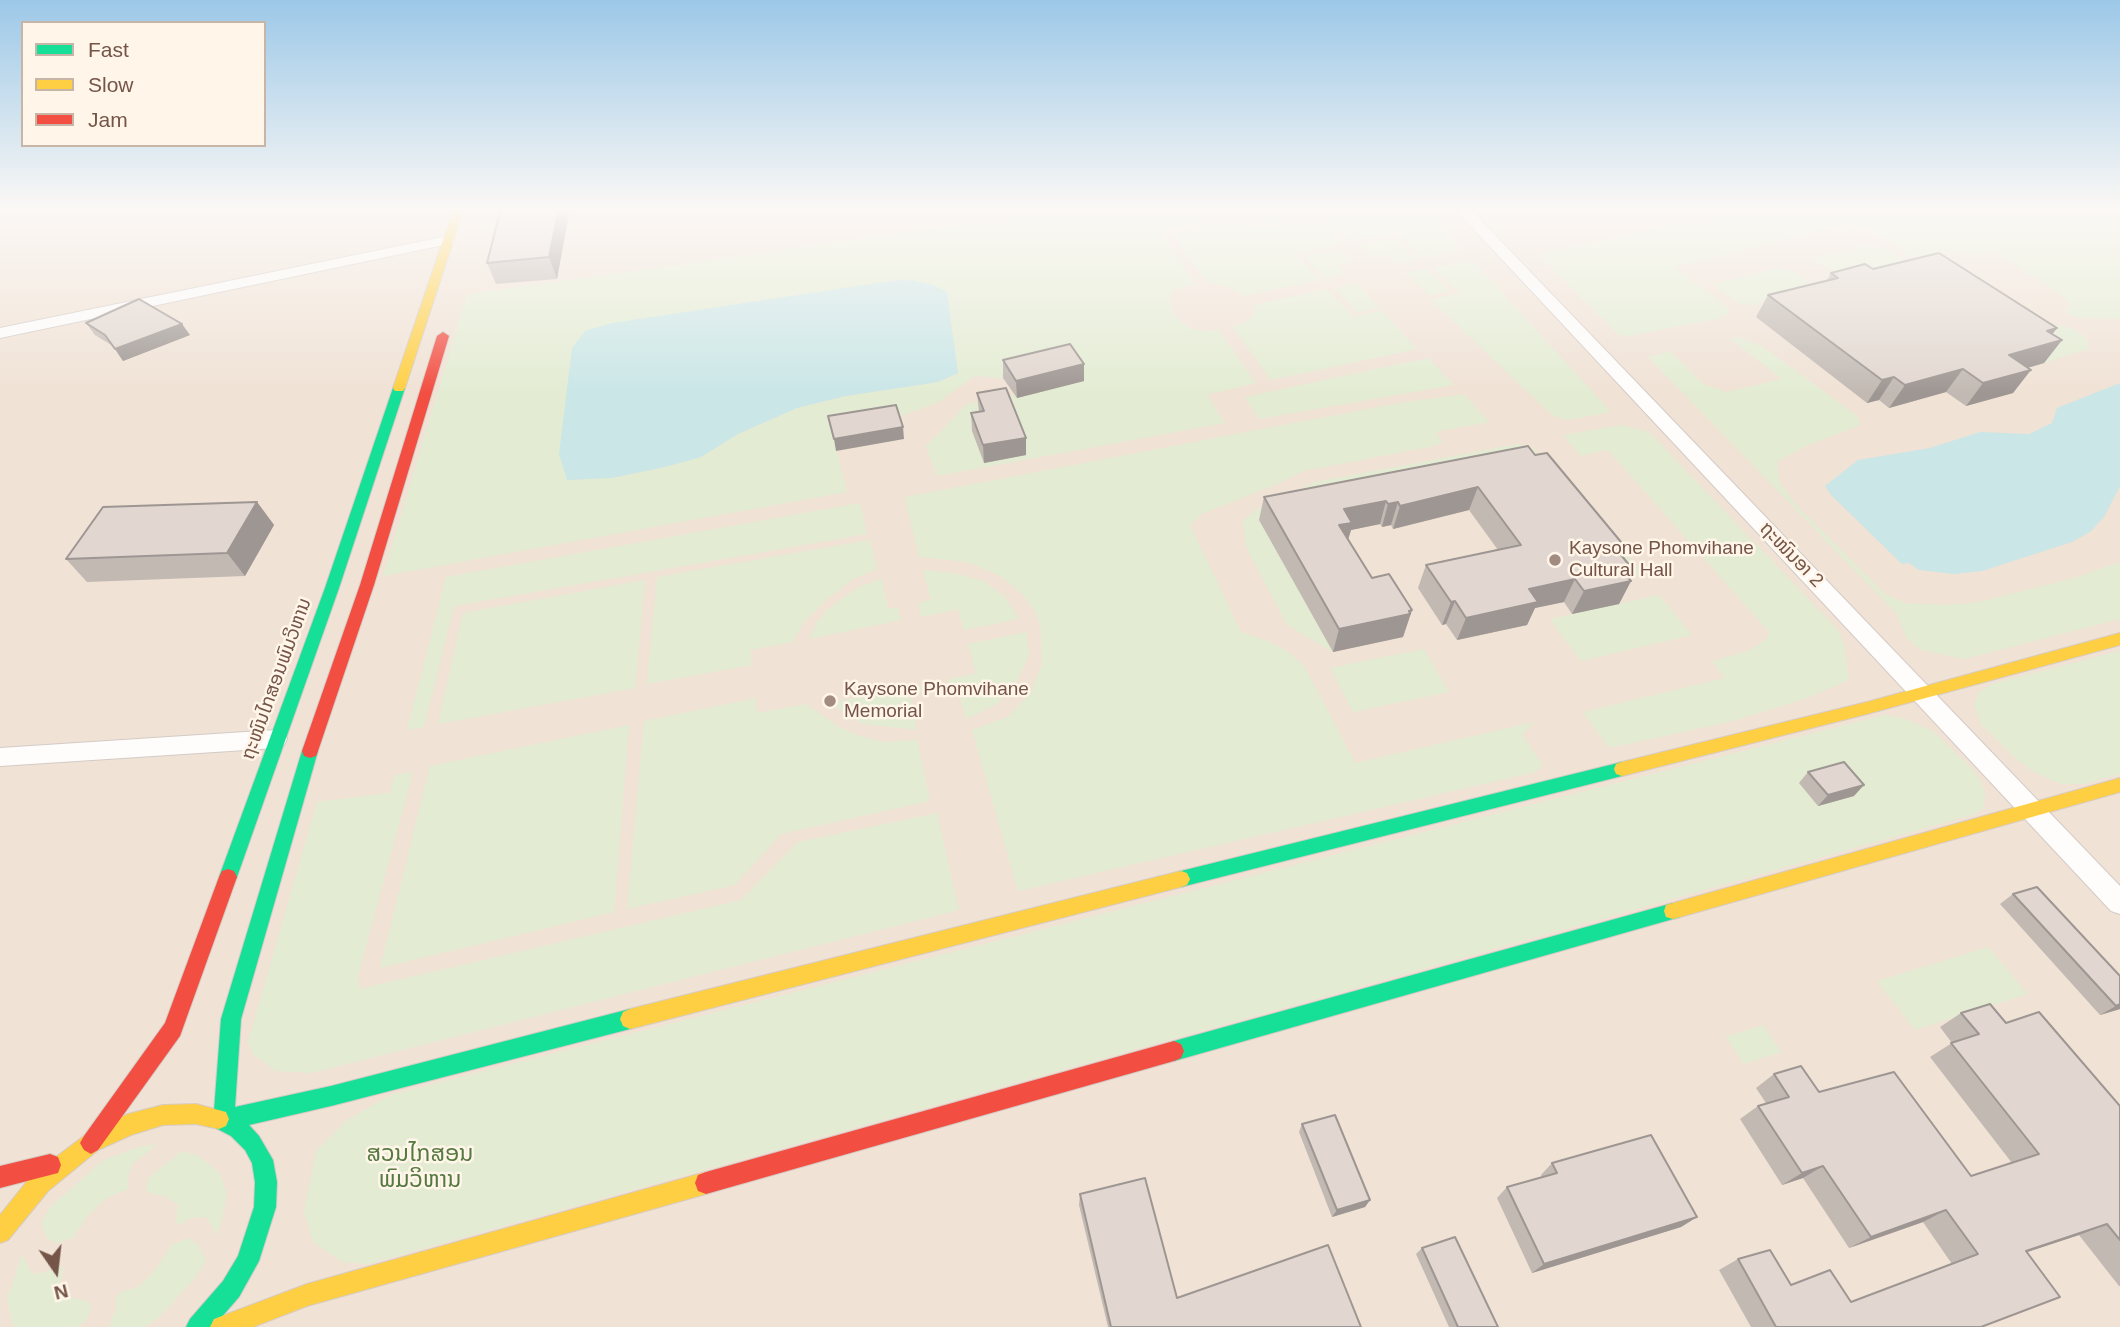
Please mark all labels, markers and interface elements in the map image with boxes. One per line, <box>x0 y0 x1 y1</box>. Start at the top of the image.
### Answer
legend <box>21 21 266 147</box>
text: Fast <box>88 38 129 61</box>
text: Slow <box>88 73 134 96</box>
text: Jam <box>88 108 128 131</box>
street label: ຖະໜົນອາ 2 <box>1754 518 1828 592</box>
place label: Kaysone Phomvihane Cultural Hall <box>1569 538 1754 582</box>
marker: Kaysone Phomvihane Cultural Hall <box>1547 552 1563 568</box>
street label: ຖະໜົນໄກສອນພົມວິຫານ <box>237 595 317 763</box>
place label: Kaysone Phomvihane Memorial <box>844 679 1029 723</box>
marker: Kaysone Phomvihane Memorial <box>822 693 838 709</box>
park label: ສວນໄກສອນ ພົມວິຫານ <box>367 1141 473 1195</box>
north arrow <box>21 1236 91 1306</box>
text: N <box>52 1280 70 1304</box>

